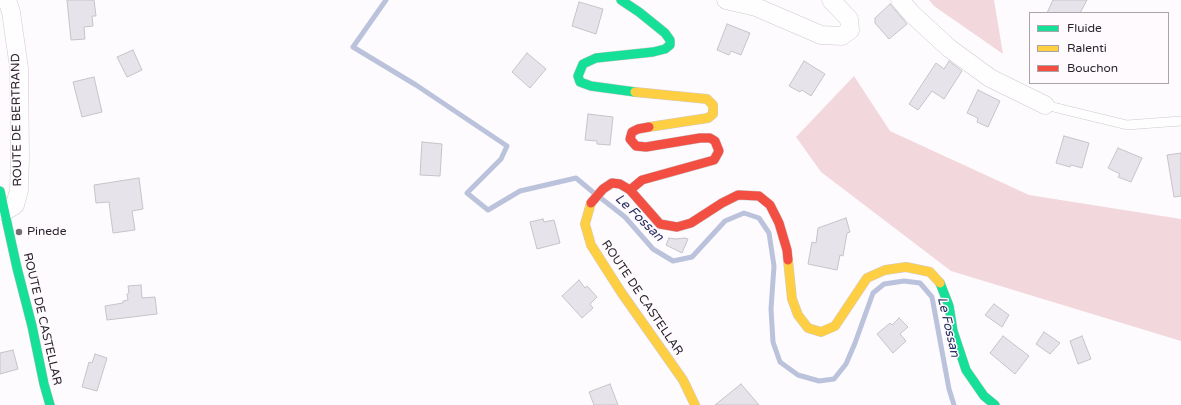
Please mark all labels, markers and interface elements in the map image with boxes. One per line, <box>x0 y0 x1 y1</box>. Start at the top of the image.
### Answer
legend <box>1029 12 1169 84</box>
text: Fluide <box>1067 21 1102 35</box>
text: Ralenti <box>1067 41 1107 55</box>
street label: ROUTE DE BERTRAND <box>9 53 25 187</box>
text: Bouchon <box>1067 61 1118 75</box>
water label: Le Fossan <box>612 191 666 245</box>
place label: Pinede <box>27 225 66 239</box>
marker: Pinede <box>14 227 24 237</box>
street label: ROUTE DE CASTELLAR <box>598 238 686 358</box>
street label: ROUTE DE CASTELLAR <box>20 251 64 387</box>
water label: Le Fossan <box>934 295 962 359</box>

